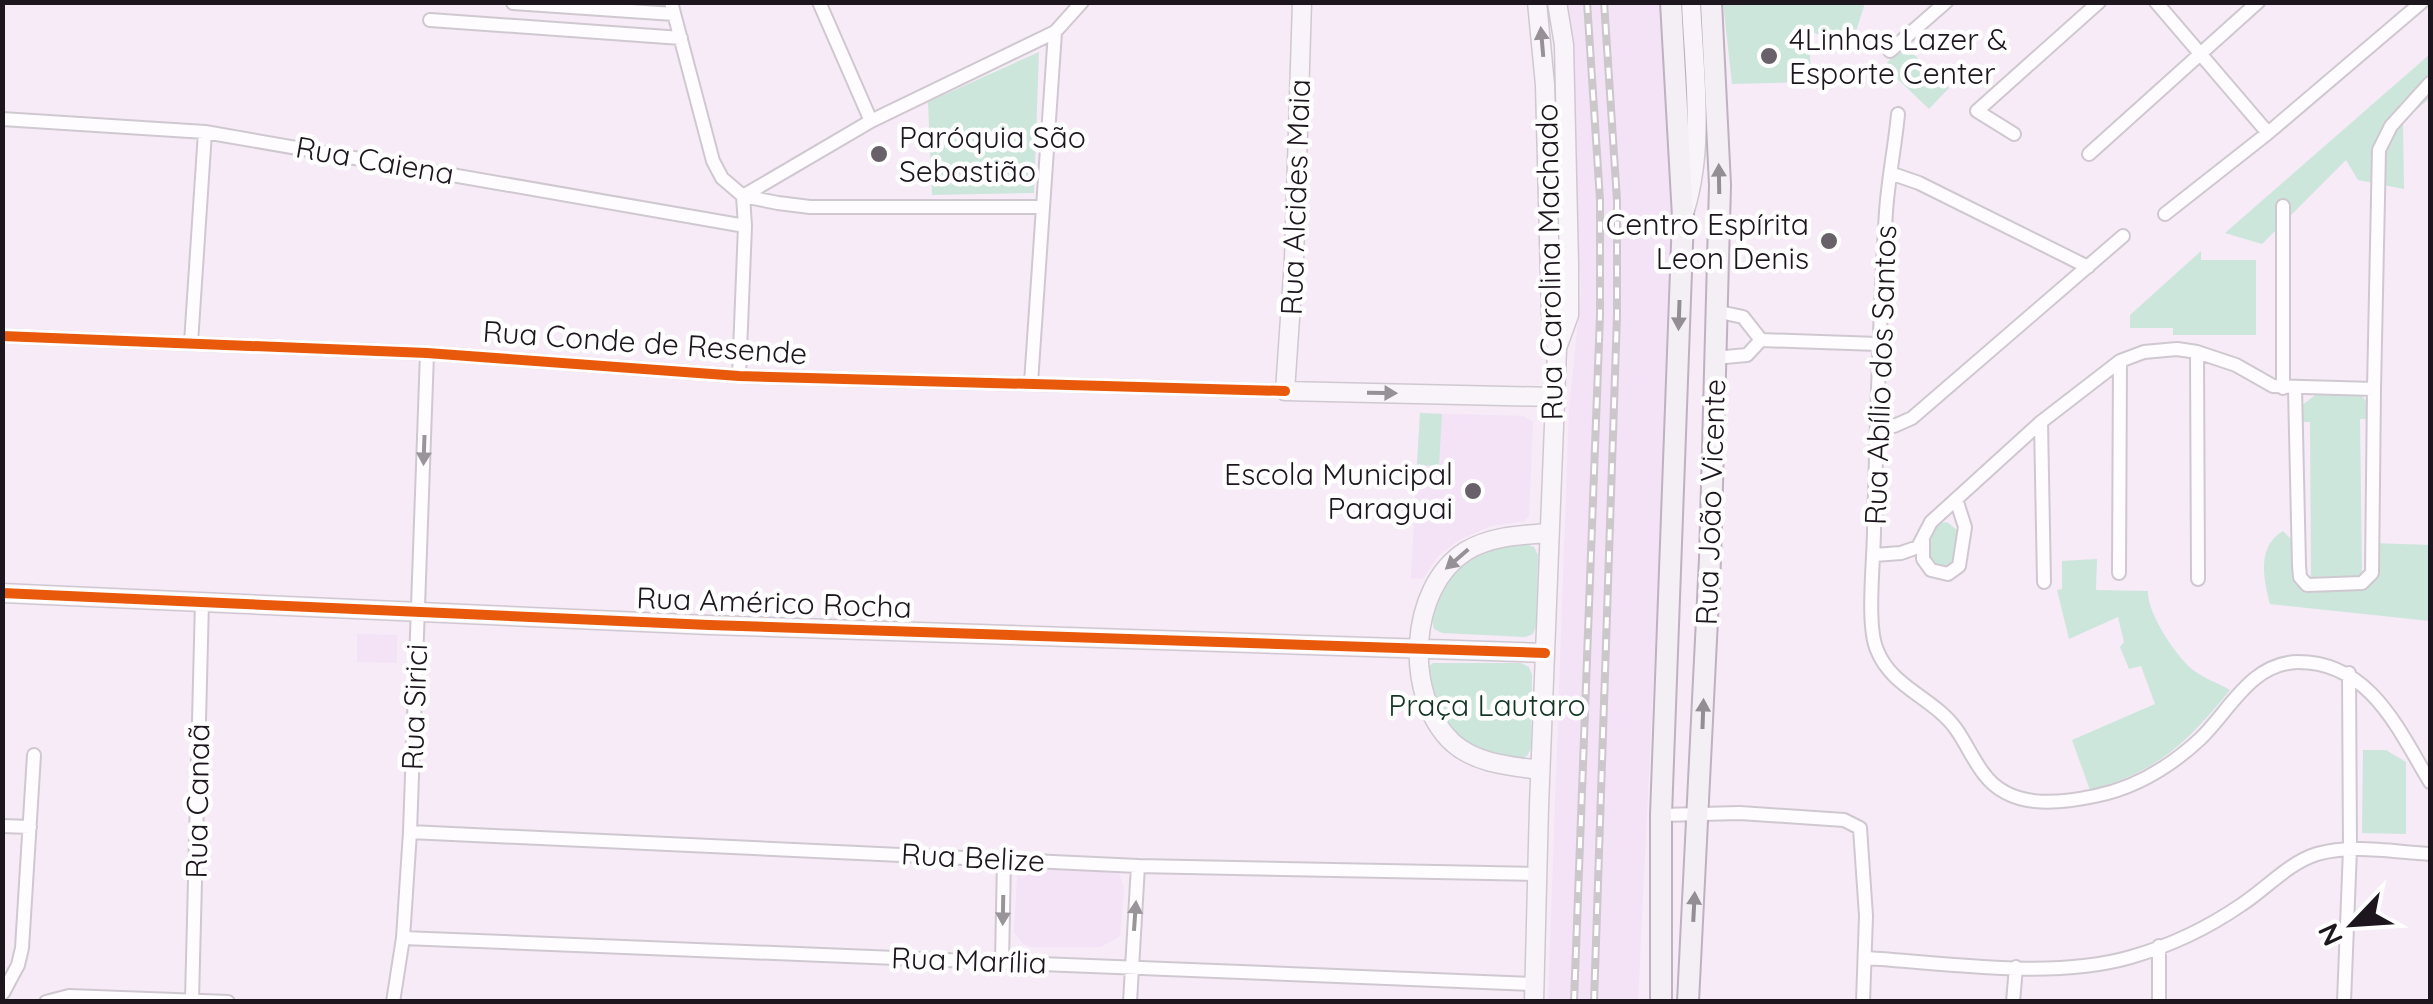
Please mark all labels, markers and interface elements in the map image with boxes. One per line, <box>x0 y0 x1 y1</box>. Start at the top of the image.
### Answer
place label: 4Linhas Lazer & Esporte Center <box>1789 20 2007 92</box>
one-way arrow <box>1534 25 1550 57</box>
marker: 4Linhas Lazer & Esporte Center <box>1758 45 1780 67</box>
street label: Rua Alcides Maia <box>1272 78 1318 316</box>
street label: Rua Carolina Machado <box>1527 103 1571 421</box>
place label: Paróquia São Sebastião <box>899 118 1086 190</box>
street label: Rua Caiena <box>293 127 457 193</box>
marker: Paróquia São Sebastião <box>868 143 890 165</box>
one-way arrow <box>1711 163 1727 195</box>
place label: Centro Espírita Leon Denis <box>1606 205 1809 277</box>
street label: Rua Abílio dos Santos <box>1856 224 1904 526</box>
marker: Centro Espírita Leon Denis <box>1818 230 1840 252</box>
one-way arrow <box>1671 299 1687 331</box>
street label: Rua Conde de Resende <box>481 312 809 372</box>
street label: Rua João Vicente <box>1687 378 1733 626</box>
one-way arrow <box>1367 386 1399 402</box>
one-way arrow <box>415 434 431 466</box>
place label: Escola Municipal Paraguai <box>1224 455 1453 527</box>
marker: Escola Municipal Paraguai <box>1462 480 1484 502</box>
one-way arrow <box>1445 548 1470 570</box>
street label: Rua Américo Rocha <box>636 578 912 626</box>
street label: Rua Sirici <box>393 643 435 771</box>
park label: Praça Lautaro <box>1388 686 1586 724</box>
one-way arrow <box>1696 698 1712 730</box>
street label: Rua Canaã <box>177 723 217 879</box>
street label: Rua Belize <box>900 834 1046 880</box>
north arrow <box>2303 874 2403 974</box>
one-way arrow <box>1686 890 1702 922</box>
one-way arrow <box>995 894 1011 926</box>
one-way arrow <box>1127 900 1143 931</box>
text: N <box>2310 918 2350 952</box>
street label: Rua Marília <box>891 938 1047 982</box>

